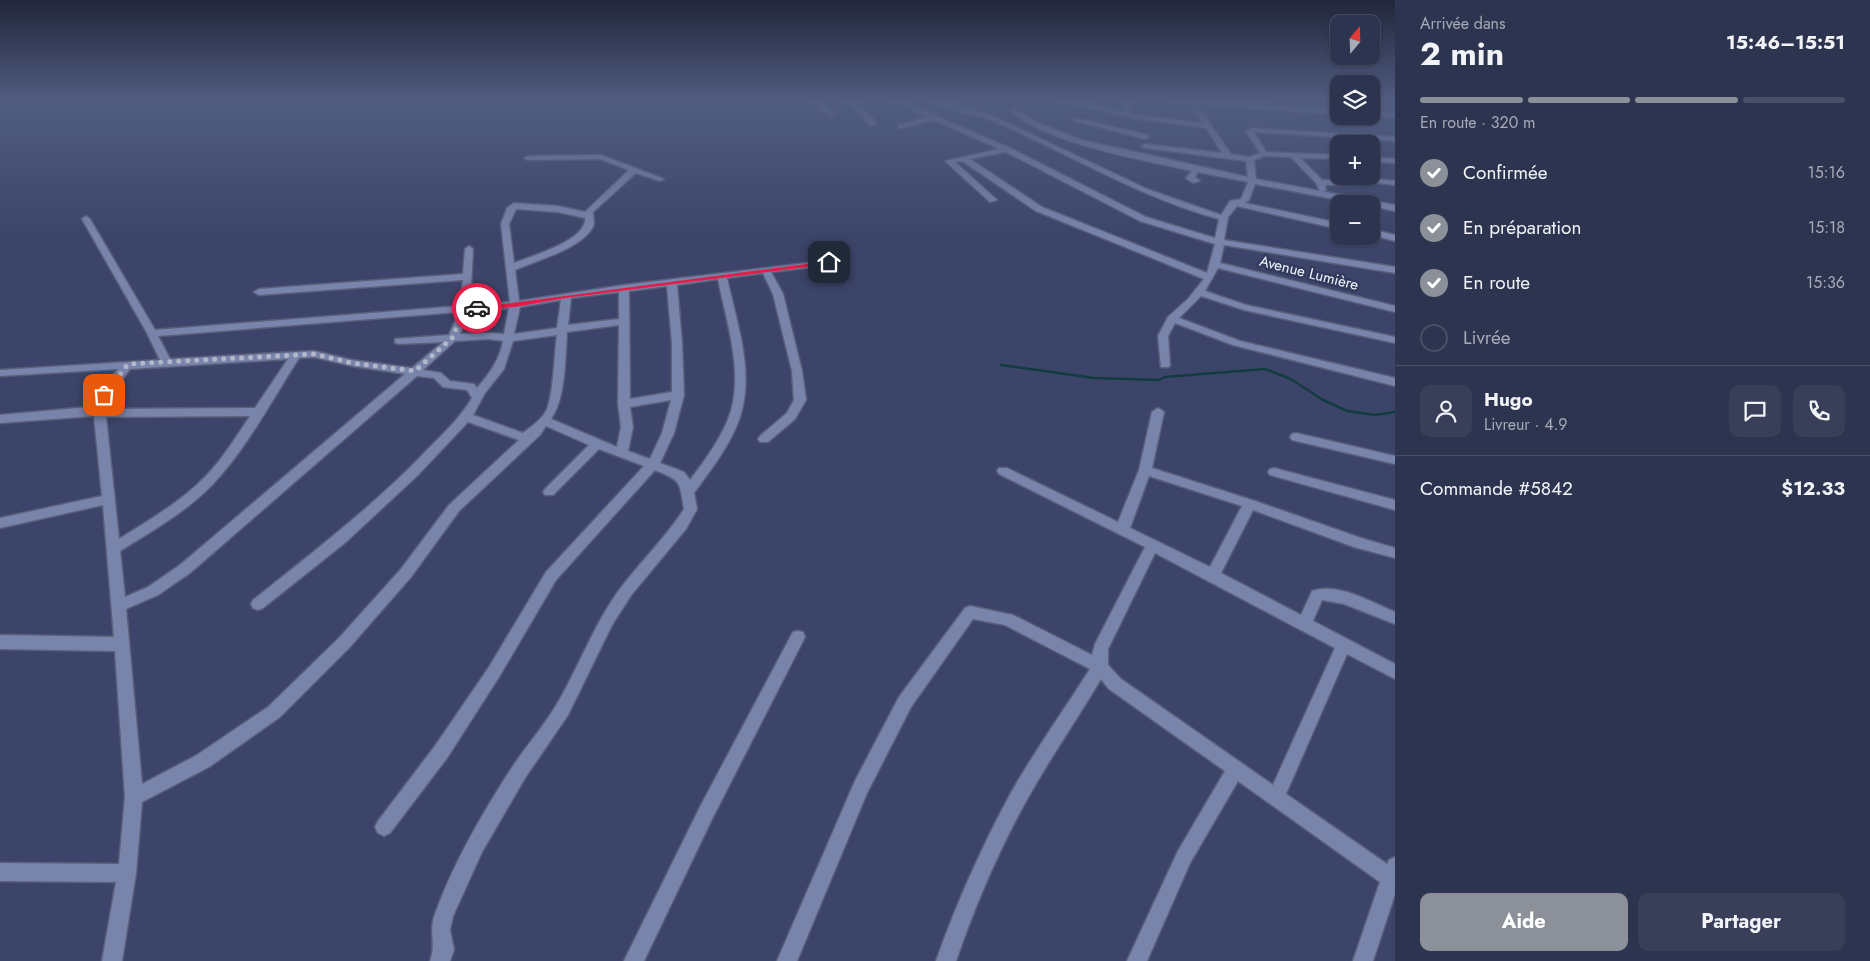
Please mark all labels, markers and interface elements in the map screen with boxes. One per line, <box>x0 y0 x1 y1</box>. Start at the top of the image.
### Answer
text: Arrivée dans <box>1420 12 1505 35</box>
north arrow <box>1330 15 1380 65</box>
map controls <box>1330 15 1380 245</box>
text: 15:46–15:51 <box>1726 29 1845 56</box>
text: 2 min <box>1420 31 1504 77</box>
button: layers <box>1330 75 1380 125</box>
text: En route · 320 m <box>1420 111 1536 134</box>
button: + <box>1330 135 1380 185</box>
icon: check <box>1420 159 1448 187</box>
text: Confirmée <box>1463 159 1548 186</box>
text: 15:16 <box>1808 161 1845 184</box>
button: − <box>1330 195 1380 245</box>
icon: check <box>1420 214 1448 242</box>
text: En préparation <box>1463 214 1581 241</box>
text: 15:18 <box>1808 216 1845 239</box>
pin <box>808 241 850 283</box>
icon: home <box>815 248 843 276</box>
street label: Avenue Lumière <box>1257 250 1361 296</box>
icon: check <box>1420 269 1448 297</box>
text: En route <box>1463 269 1530 296</box>
text: 15:36 <box>1806 271 1845 294</box>
courier <box>452 283 502 333</box>
icon: car <box>463 294 491 322</box>
text: Livrée <box>1463 324 1511 351</box>
pin <box>83 374 125 416</box>
icon: bag <box>90 381 118 409</box>
button: person <box>1420 385 1472 437</box>
button: chat <box>1729 385 1781 437</box>
button: phone <box>1793 385 1845 437</box>
text: Hugo <box>1484 386 1533 413</box>
text: Livreur · 4.9 <box>1484 413 1568 436</box>
text: Commande #5842 <box>1420 475 1573 502</box>
text: $12.33 <box>1781 475 1845 502</box>
button: Aide <box>1420 893 1628 951</box>
button: Partager <box>1638 893 1845 951</box>

